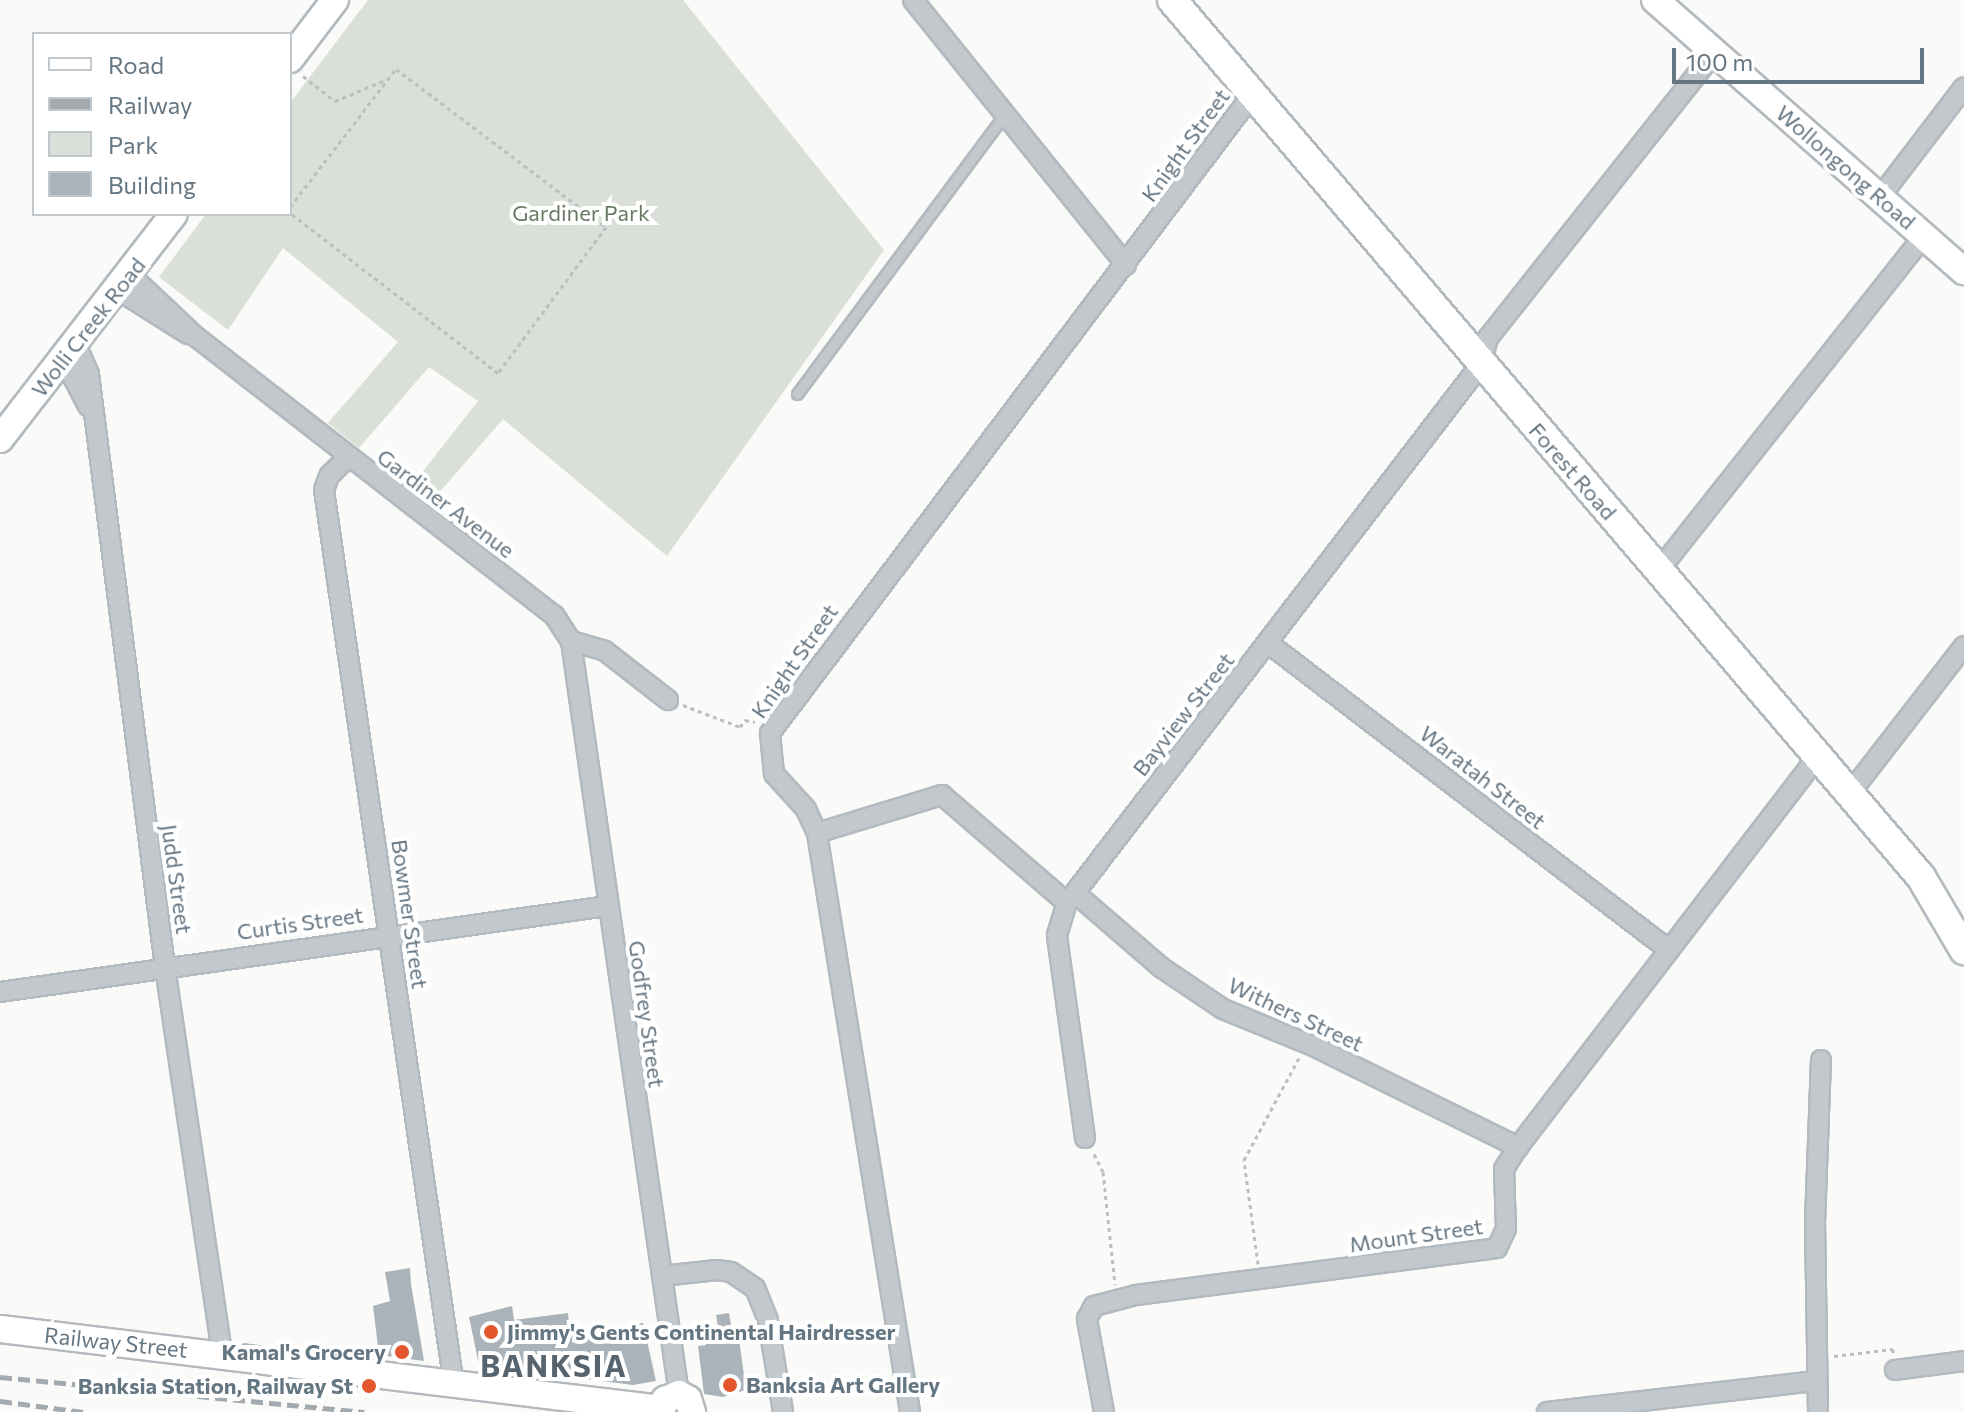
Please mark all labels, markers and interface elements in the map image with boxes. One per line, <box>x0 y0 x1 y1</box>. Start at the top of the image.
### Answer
legend <box>32 32 292 216</box>
scale bar <box>1676 32 1928 82</box>
text: 100 m <box>1686 47 1753 76</box>
text: Road <box>108 50 164 79</box>
street label: Knight Street <box>1135 83 1235 207</box>
text: Railway <box>108 90 193 119</box>
street label: Wollongong Road <box>1771 99 1921 235</box>
text: Park <box>108 130 158 159</box>
text: Building <box>108 170 196 199</box>
park label: Gardiner Park <box>512 200 650 226</box>
street label: Wolli Creek Road <box>25 252 151 402</box>
street label: Forest Road <box>1524 417 1622 525</box>
street label: Gardiner Avenue <box>372 443 520 563</box>
street label: Knight Street <box>745 599 843 723</box>
street label: Bayview Street <box>1127 647 1239 781</box>
street label: Waratah Street <box>1415 720 1551 834</box>
street label: Judd Street <box>156 822 198 936</box>
street label: Bowmer Street <box>386 838 434 990</box>
street label: Curtis Street <box>235 901 365 945</box>
street label: Godfrey Street <box>624 939 670 1089</box>
street label: Withers Street <box>1224 971 1368 1057</box>
street label: Mount Street <box>1348 1213 1484 1257</box>
place label: Jimmy's Gents Continental Hairdresser <box>507 1319 896 1345</box>
street label: Railway Street <box>43 1321 189 1363</box>
marker: Jimmy's Gents Continental Hairdresser <box>482 1323 500 1341</box>
place label: Kamal's Grocery <box>221 1339 386 1365</box>
marker: Kamal's Grocery <box>393 1343 411 1361</box>
district label: BANKSIA <box>480 1347 628 1383</box>
place label: Banksia Art Gallery <box>746 1372 940 1398</box>
place label: Banksia Station, Railway St <box>78 1373 353 1399</box>
marker: Banksia Art Gallery <box>721 1376 739 1394</box>
marker: Banksia Station, Railway St <box>360 1377 378 1395</box>

